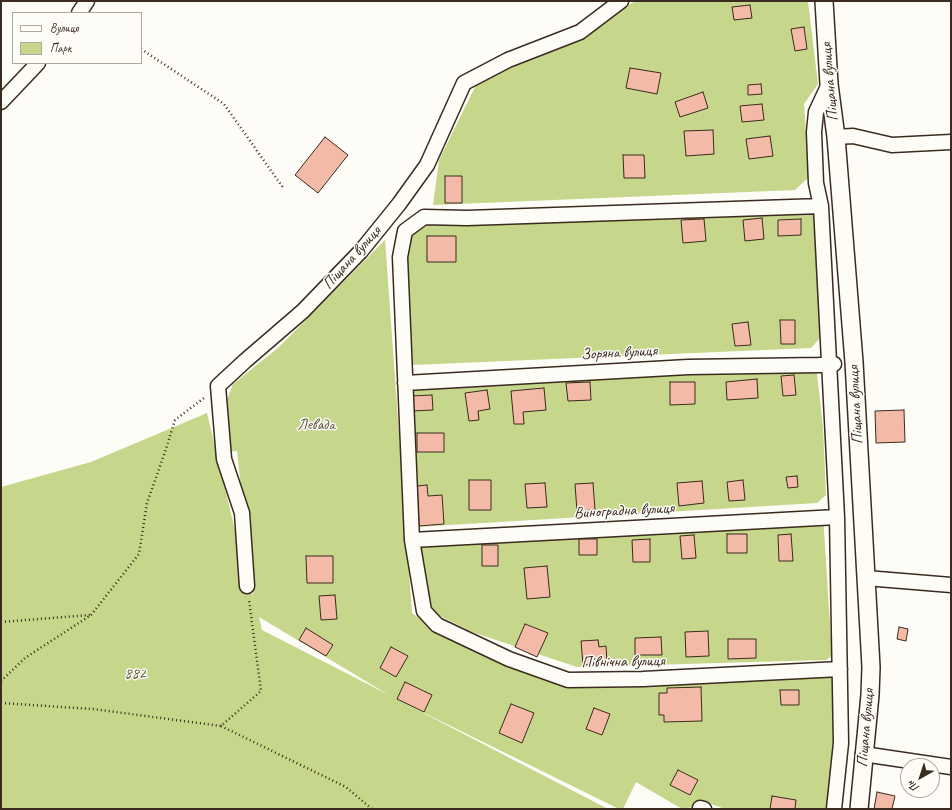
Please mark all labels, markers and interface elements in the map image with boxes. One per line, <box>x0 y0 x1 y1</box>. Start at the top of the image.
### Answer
legend <box>12 12 142 64</box>
text: Вулиця <box>50 20 78 36</box>
text: Парк <box>50 40 71 56</box>
street label: Піщана вулиця <box>817 42 843 122</box>
street label: Піщана вулиця <box>319 222 385 294</box>
street label: Зоряна вулиця <box>580 341 658 365</box>
street label: Піщана вулиця <box>844 365 868 445</box>
park label: Левада <box>297 415 335 435</box>
street label: Виноградна вулиця <box>573 499 675 523</box>
street label: Північна вулиця <box>581 652 665 672</box>
park label: 882 <box>124 664 146 684</box>
street label: Піщана вулиця <box>853 688 879 768</box>
north arrow <box>900 758 940 798</box>
text: Пн <box>904 777 922 796</box>

